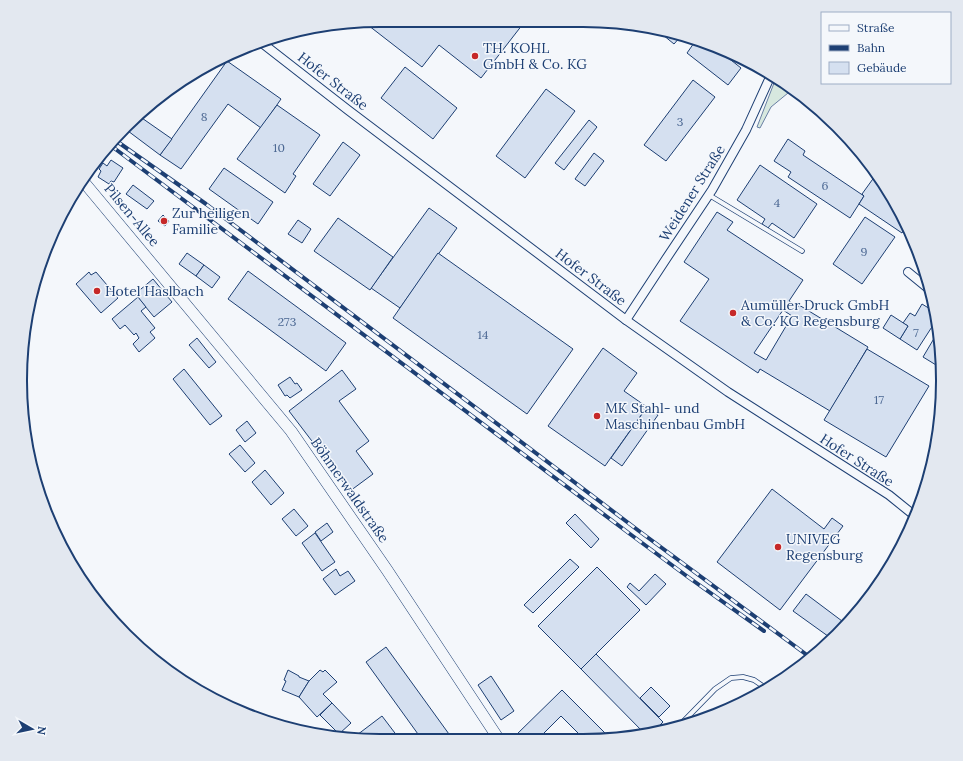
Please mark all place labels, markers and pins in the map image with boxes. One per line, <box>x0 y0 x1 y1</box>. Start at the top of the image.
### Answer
place label: TH. KOHL GmbH & Co. KG <box>483 39 587 73</box>
marker: TH. KOHL GmbH & Co. KG <box>470 51 480 61</box>
place label: Zur heiligen Familie <box>172 204 251 238</box>
marker: Zur heiligen Familie <box>159 216 169 226</box>
place label: Hotel Haslbach <box>105 282 204 300</box>
marker: Hotel Haslbach <box>92 286 102 296</box>
place label: Aumüller Druck GmbH & Co. KG Regensburg <box>740 296 889 330</box>
marker: Aumüller Druck GmbH & Co. KG Regensburg <box>728 308 738 318</box>
place label: MK Stahl- und Maschinenbau GmbH <box>605 399 745 433</box>
marker: MK Stahl- und Maschinenbau GmbH <box>592 411 602 421</box>
place label: UNIVEG Regensburg <box>786 530 863 564</box>
marker: UNIVEG Regensburg <box>773 542 783 552</box>

